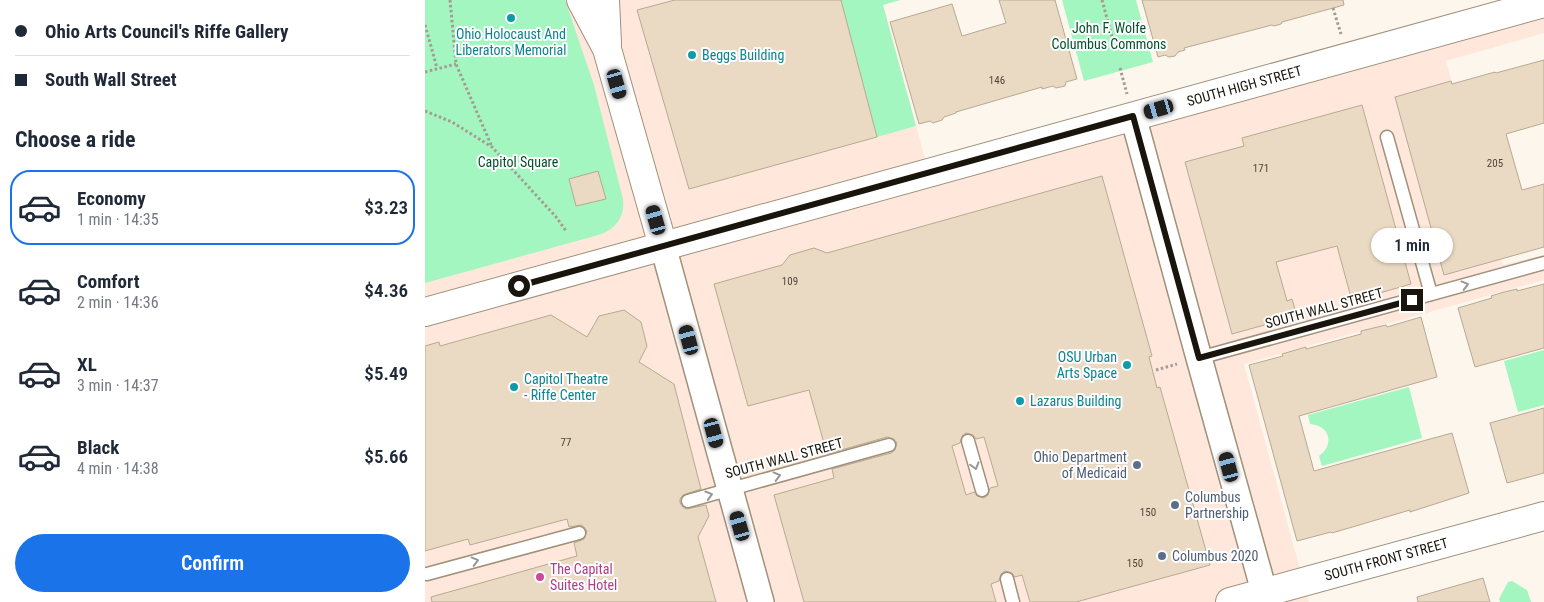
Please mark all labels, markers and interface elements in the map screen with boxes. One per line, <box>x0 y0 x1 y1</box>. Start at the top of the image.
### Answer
marker: Ohio Holocaust And Liberators Memorial <box>505 12 517 24</box>
text: Ohio Arts Council's Riffe Gallery <box>45 20 289 43</box>
park label: John F. Wolfe Columbus Commons <box>1052 20 1167 52</box>
place label: Ohio Holocaust And Liberators Memorial <box>455 26 567 58</box>
place label: Beggs Building <box>702 47 784 63</box>
marker: Beggs Building <box>686 49 698 61</box>
street label: SOUTH HIGH STREET <box>1185 62 1304 109</box>
text: South Wall Street <box>45 68 177 91</box>
car <box>605 68 628 100</box>
house number: 146 <box>989 74 1005 87</box>
car <box>1142 98 1175 120</box>
text: Choose a ride <box>15 127 136 152</box>
park label: Capitol Square <box>478 154 559 170</box>
house number: 205 <box>1487 157 1503 170</box>
house number: 171 <box>1253 162 1269 175</box>
icon: car <box>17 185 62 230</box>
text: Economy <box>77 187 146 210</box>
text: $3.23 <box>364 196 408 219</box>
car <box>644 204 667 236</box>
text: 1 min · 14:35 <box>77 210 159 229</box>
callout: 1 min <box>1371 228 1453 262</box>
text: 1 min <box>1394 236 1430 255</box>
icon: car <box>17 268 62 313</box>
text: Comfort <box>77 270 140 293</box>
route start <box>508 275 530 297</box>
house number: 109 <box>782 275 798 288</box>
text: $4.36 <box>364 279 408 302</box>
one-way arrow <box>1461 280 1469 291</box>
street label: SOUTH WALL STREET <box>1263 285 1385 331</box>
route end <box>1401 289 1423 311</box>
text: 2 min · 14:36 <box>77 293 159 312</box>
car <box>677 324 700 356</box>
place label: OSU Urban Arts Space <box>1057 349 1117 381</box>
icon: car <box>17 351 62 396</box>
text: XL <box>77 353 97 376</box>
marker: OSU Urban Arts Space <box>1121 359 1133 371</box>
text: $5.49 <box>364 362 408 385</box>
place label: Capitol Theatre - Riffe Center <box>524 371 609 403</box>
text: 3 min · 14:37 <box>77 376 159 395</box>
marker: Capitol Theatre - Riffe Center <box>508 381 520 393</box>
place label: Lazarus Building <box>1030 393 1122 409</box>
marker: Lazarus Building <box>1014 395 1026 407</box>
car <box>702 417 725 449</box>
icon: car <box>17 434 62 479</box>
street label: SOUTH WALL STREET <box>723 435 845 481</box>
text: Black <box>77 436 119 459</box>
house number: 77 <box>561 436 571 449</box>
text: $5.66 <box>364 445 408 468</box>
place label: Ohio Department of Medicaid <box>1033 449 1127 481</box>
car <box>1217 451 1240 483</box>
text: 4 min · 14:38 <box>77 459 159 478</box>
marker: Ohio Department of Medicaid <box>1131 459 1143 471</box>
one-way arrow <box>969 461 979 469</box>
one-way arrow <box>772 471 781 482</box>
place label: Columbus Partnership <box>1185 489 1249 521</box>
one-way arrow <box>704 490 713 500</box>
marker: Columbus Partnership <box>1169 499 1181 511</box>
house number: 150 <box>1140 506 1156 519</box>
car <box>728 510 751 542</box>
button: Confirm <box>15 534 410 592</box>
street label: SOUTH FRONT STREET <box>1323 535 1450 584</box>
place label: Columbus 2020 <box>1172 548 1258 564</box>
marker: Columbus 2020 <box>1156 550 1168 562</box>
one-way arrow <box>470 556 479 567</box>
house number: 150 <box>1127 557 1143 570</box>
place label: The Capital Suites Hotel <box>550 561 617 593</box>
marker: The Capital Suites Hotel <box>534 571 546 583</box>

